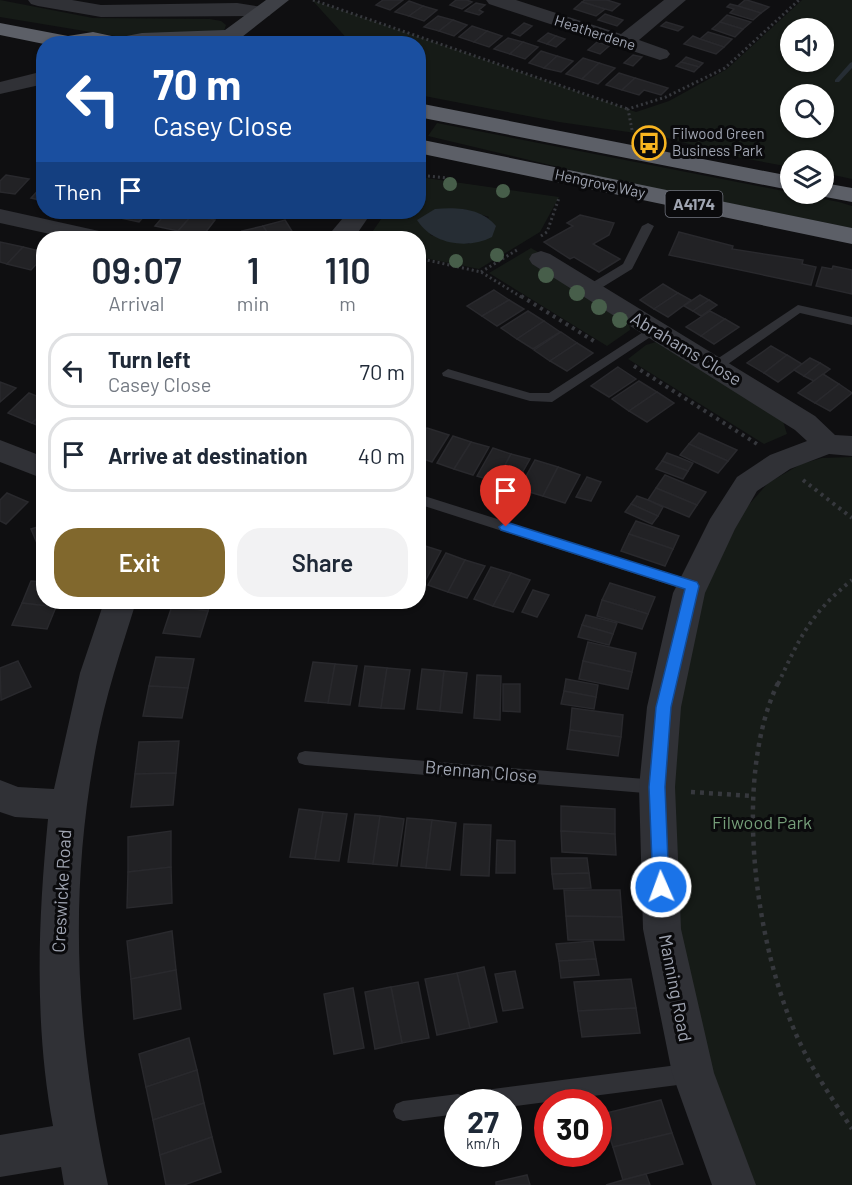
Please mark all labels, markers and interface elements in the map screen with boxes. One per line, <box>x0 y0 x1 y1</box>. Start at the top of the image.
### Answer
street label: Heatherdene <box>552 10 638 54</box>
map controls <box>780 18 834 204</box>
button: sound <box>780 18 834 72</box>
text: 70 m <box>153 58 241 108</box>
icon: left <box>54 60 132 138</box>
button: search <box>780 84 834 138</box>
text: Casey Close <box>153 109 293 141</box>
place label: Filwood Green Business Park <box>672 124 765 159</box>
bus stop icon: Filwood Green Business Park <box>631 125 667 161</box>
button: layers <box>780 150 834 204</box>
street label: Hengrove Way <box>553 165 647 201</box>
icon: arrive <box>114 174 147 207</box>
text: Then <box>54 178 102 204</box>
road number: A4174 <box>666 191 722 217</box>
text: 09:07 <box>91 248 182 291</box>
text: 1 <box>247 248 259 291</box>
text: 110 <box>325 248 371 291</box>
text: Arrival <box>108 291 164 315</box>
text: min <box>237 291 269 315</box>
text: m <box>339 291 356 315</box>
street label: Abrahams Close <box>627 306 746 390</box>
text: Turn left <box>108 346 191 372</box>
icon: left <box>57 354 90 387</box>
text: 70 m <box>360 358 405 384</box>
text: Casey Close <box>108 372 211 396</box>
icon: arrive <box>57 438 90 471</box>
text: Arrive at destination <box>108 442 307 468</box>
text: 40 m <box>358 442 405 468</box>
pin <box>480 465 531 527</box>
icon: arrive <box>489 474 522 507</box>
button: Exit <box>54 528 225 597</box>
button: Share <box>237 528 408 597</box>
street label: Brennan Close <box>424 755 538 787</box>
park label: Filwood Park <box>712 811 812 833</box>
street label: Creswicke Road <box>47 829 75 953</box>
position arrow <box>629 855 693 919</box>
street label: Manning Road <box>655 932 697 1043</box>
speed limit sign: 30 <box>534 1089 612 1167</box>
text: 27 <box>467 1103 499 1139</box>
text: km/h <box>466 1134 500 1152</box>

